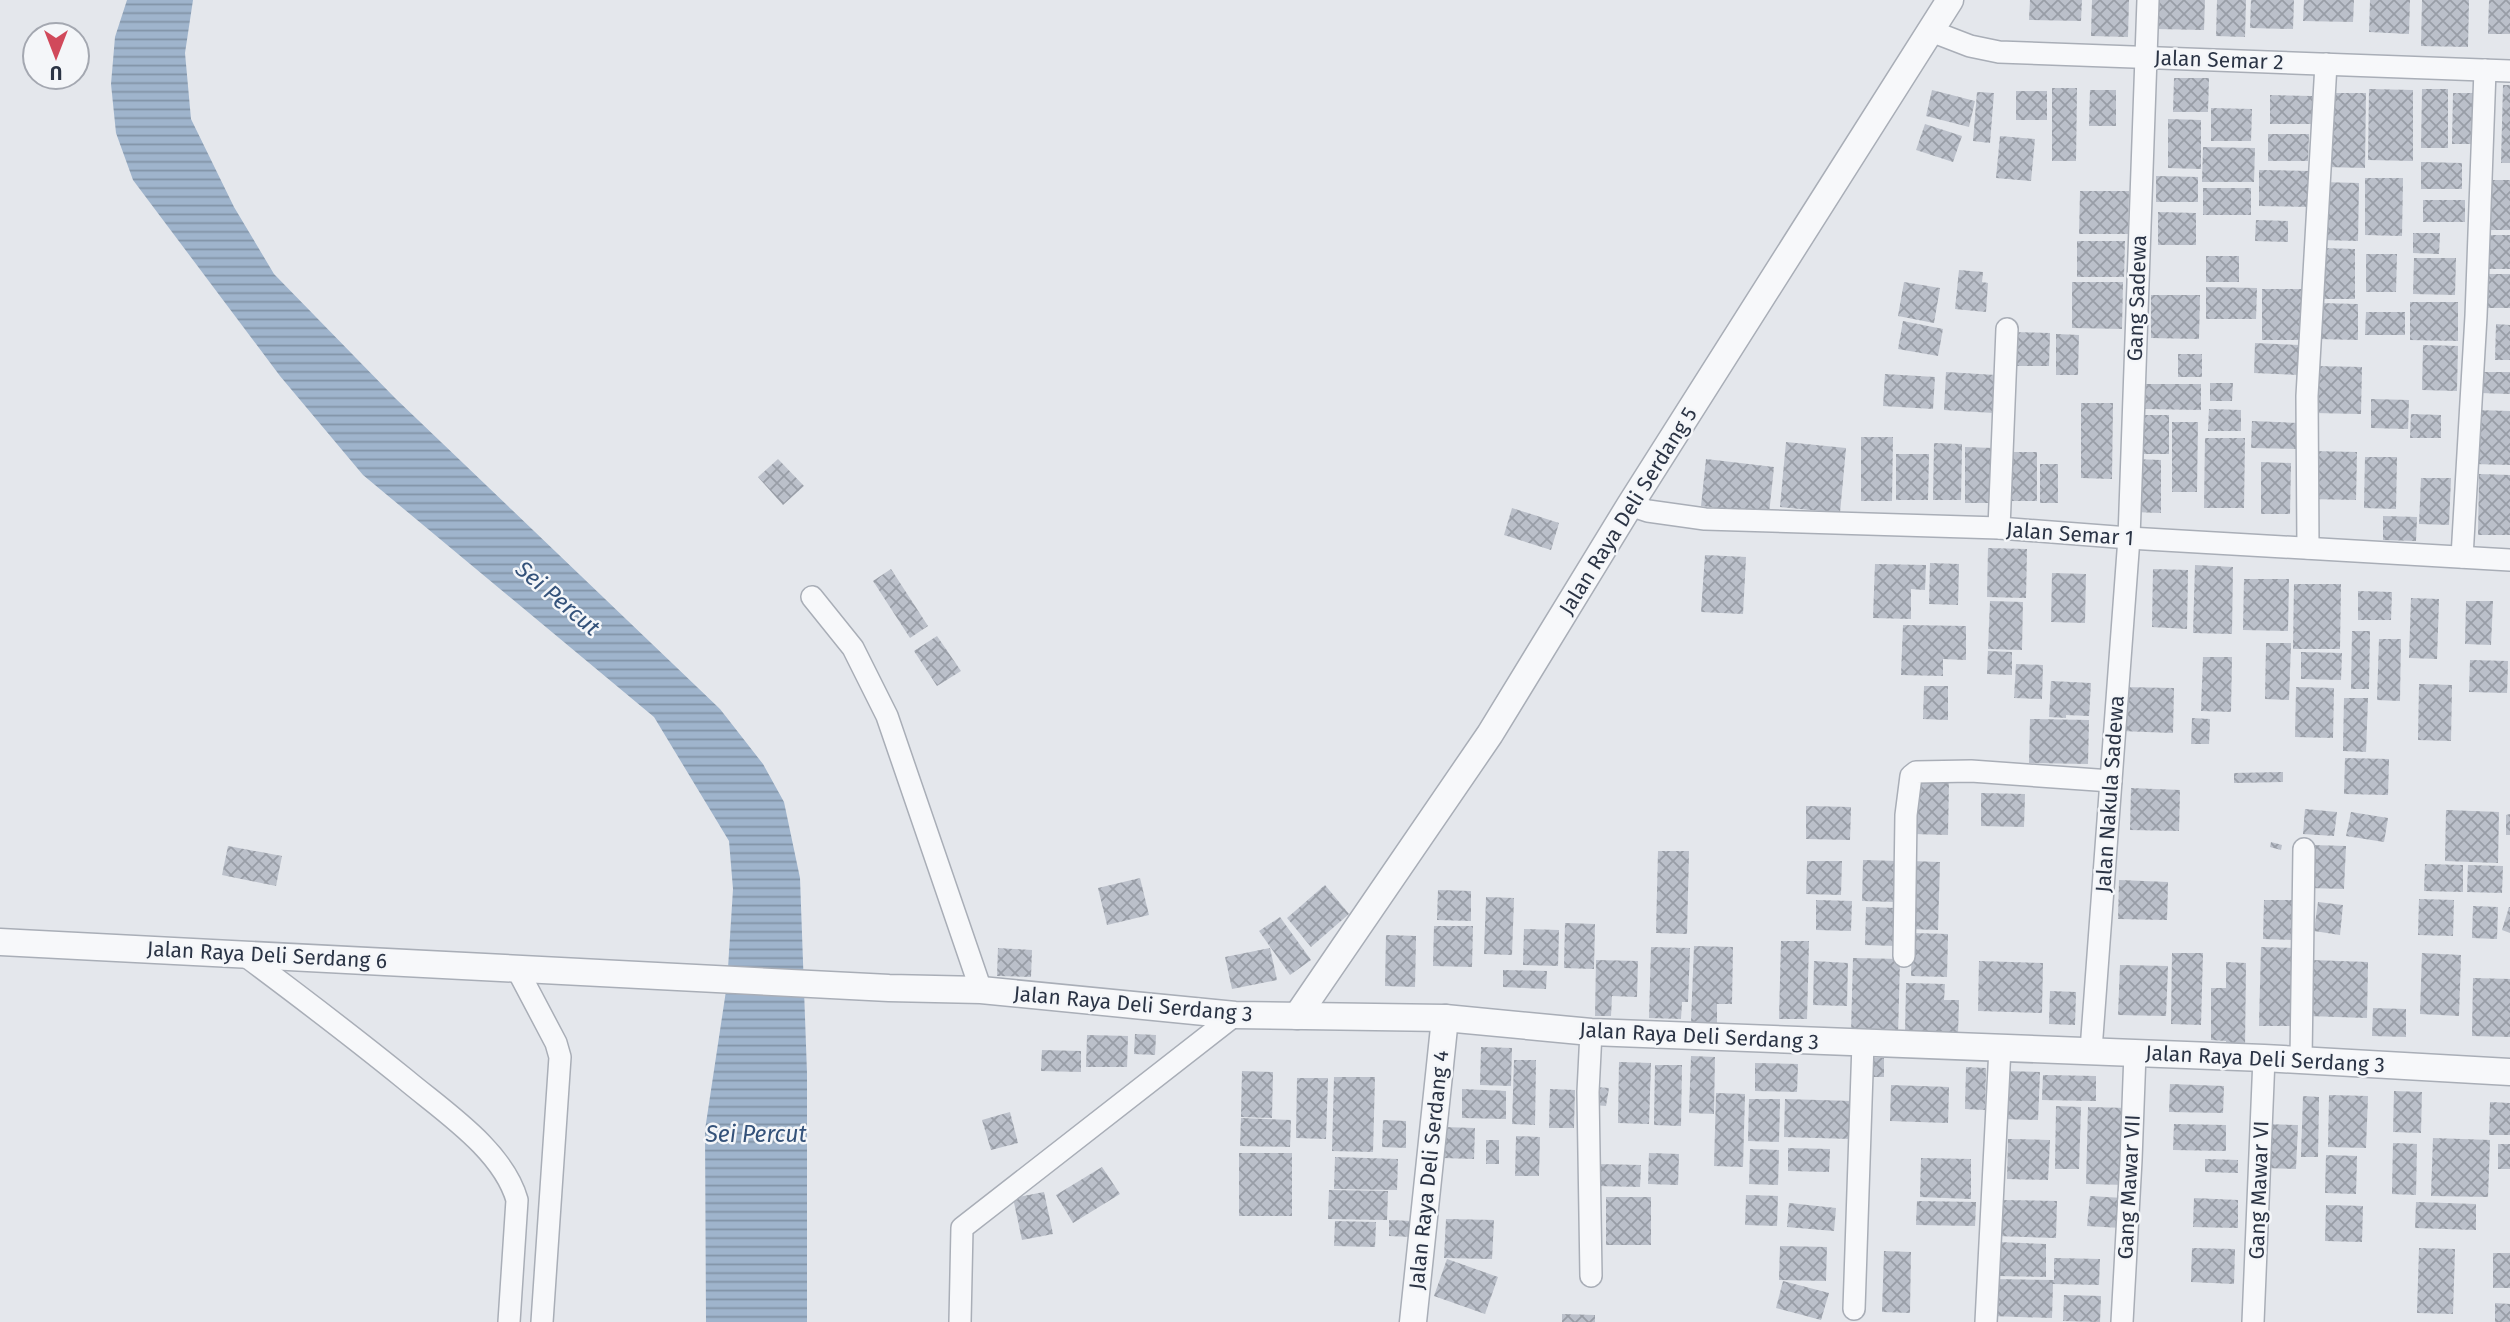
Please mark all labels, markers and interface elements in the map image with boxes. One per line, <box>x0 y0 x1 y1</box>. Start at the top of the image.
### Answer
north arrow <box>21 21 91 91</box>
street label: Jalan Semar 2 <box>2154 45 2284 75</box>
text: U <box>50 61 62 84</box>
street label: Gang Sadewa <box>2122 234 2152 362</box>
street label: Jalan Raya Deli Serdang 5 <box>1553 402 1703 620</box>
street label: Jalan Semar 1 <box>2005 517 2135 551</box>
water label: Sei Percut <box>509 554 606 642</box>
street label: Jalan Nakula Sadewa <box>2090 694 2130 894</box>
street label: Jalan Raya Deli Serdang 6 <box>146 936 388 974</box>
street label: Jalan Raya Deli Serdang 3 <box>1012 981 1254 1027</box>
street label: Jalan Raya Deli Serdang 3 <box>1579 1017 1819 1055</box>
street label: Jalan Raya Deli Serdang 3 <box>2145 1040 2385 1078</box>
street label: Jalan Raya Deli Serdang 4 <box>1404 1049 1454 1291</box>
street label: Gang Mawar VII <box>2112 1114 2146 1260</box>
water label: Sei Percut <box>704 1120 807 1148</box>
street label: Gang Mawar VI <box>2244 1120 2274 1260</box>

